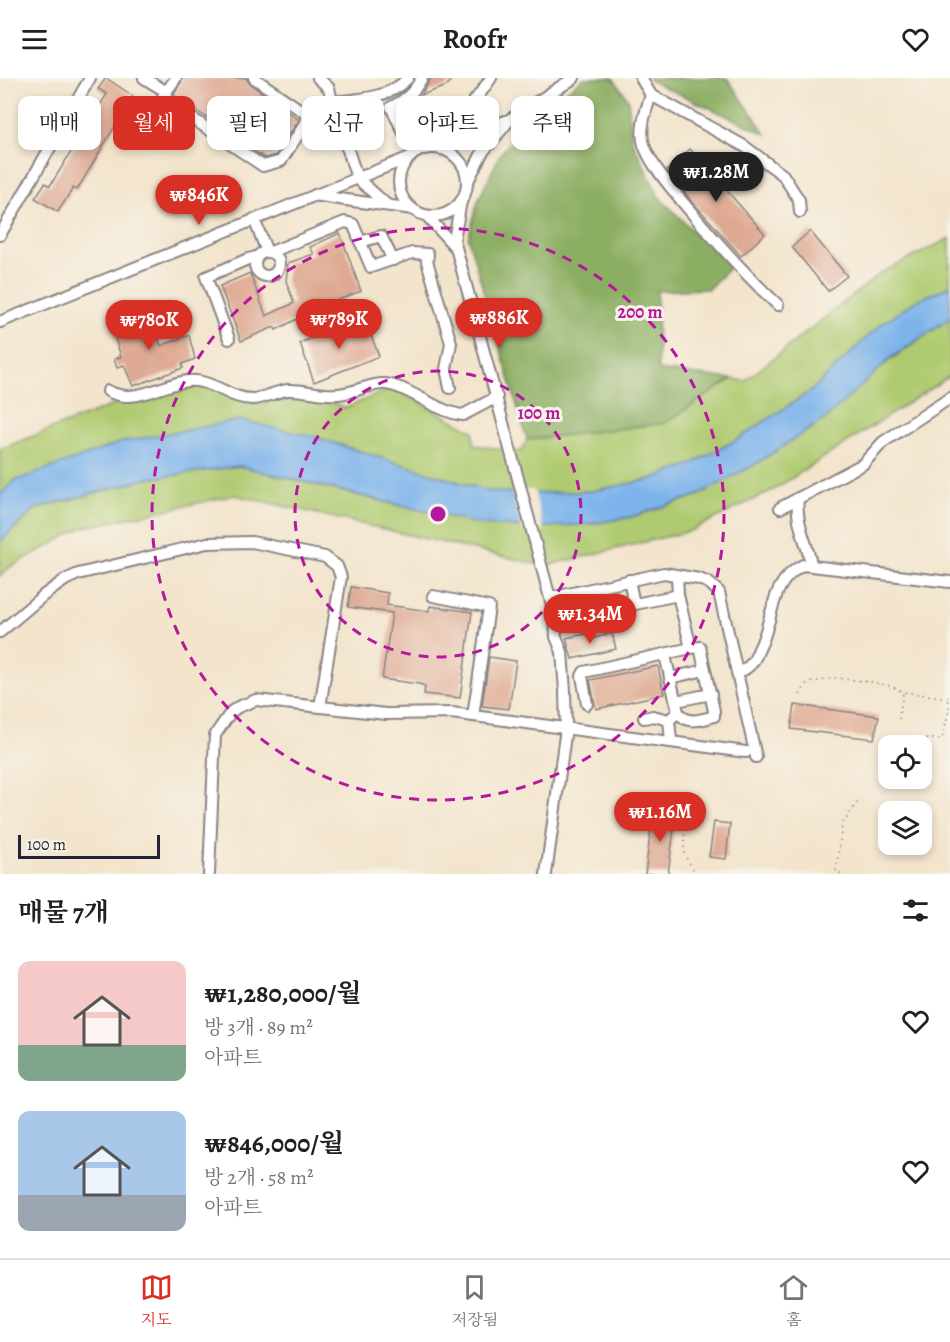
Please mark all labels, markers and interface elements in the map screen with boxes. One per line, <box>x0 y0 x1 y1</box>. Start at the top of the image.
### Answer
text: Roofr <box>443 21 507 57</box>
icon: menu <box>18 23 51 56</box>
icon: heart <box>899 23 932 56</box>
chip: 매매 <box>18 96 101 150</box>
chip: 월세 <box>113 96 195 150</box>
chip: 필터 <box>207 96 290 150</box>
chip: 신규 <box>302 96 384 150</box>
chip: 아파트 <box>396 96 499 150</box>
chip: 주택 <box>511 96 594 150</box>
pin: ₩1.28M <box>667 152 765 203</box>
text: ₩1.28M <box>683 158 749 185</box>
pin: ₩846K <box>157 175 241 226</box>
text: ₩846K <box>169 181 229 208</box>
pin: ₩886K <box>457 298 541 349</box>
pin: ₩789K <box>297 299 381 350</box>
pin: ₩780K <box>107 300 191 351</box>
text: 200 m <box>617 300 663 324</box>
text: ₩886K <box>469 304 529 331</box>
text: ₩789K <box>310 305 368 332</box>
text: ₩780K <box>119 306 179 333</box>
text: 100 m <box>518 401 560 425</box>
centre of rings <box>428 504 448 524</box>
pin: ₩1.34M <box>541 594 639 645</box>
text: ₩1.34M <box>557 600 623 627</box>
map controls <box>878 735 932 855</box>
button: locate <box>878 735 932 789</box>
pin: ₩1.16M <box>611 792 709 843</box>
text: ₩1.16M <box>628 798 692 825</box>
button: layers <box>878 801 932 855</box>
scale bar <box>18 832 160 860</box>
text: 100 m <box>27 834 66 856</box>
icon: filters <box>899 894 932 927</box>
text: 매물 7개 <box>18 895 109 930</box>
text: ₩1,280,000/월 <box>204 976 361 1011</box>
icon: home <box>66 985 138 1057</box>
icon: heart <box>899 1005 932 1038</box>
text: 방 3개 · 89 m² <box>204 1014 313 1041</box>
text: 아파트 <box>204 1044 262 1071</box>
text: ₩846,000/월 <box>204 1126 344 1161</box>
icon: home <box>66 1135 138 1207</box>
icon: heart <box>899 1155 932 1188</box>
text: 방 2개 · 58 m² <box>204 1164 313 1191</box>
text: 아파트 <box>204 1194 262 1221</box>
tab: 지도 <box>140 1271 173 1331</box>
tab: 저장됨 <box>452 1271 498 1331</box>
tab: 홈 <box>777 1271 810 1331</box>

